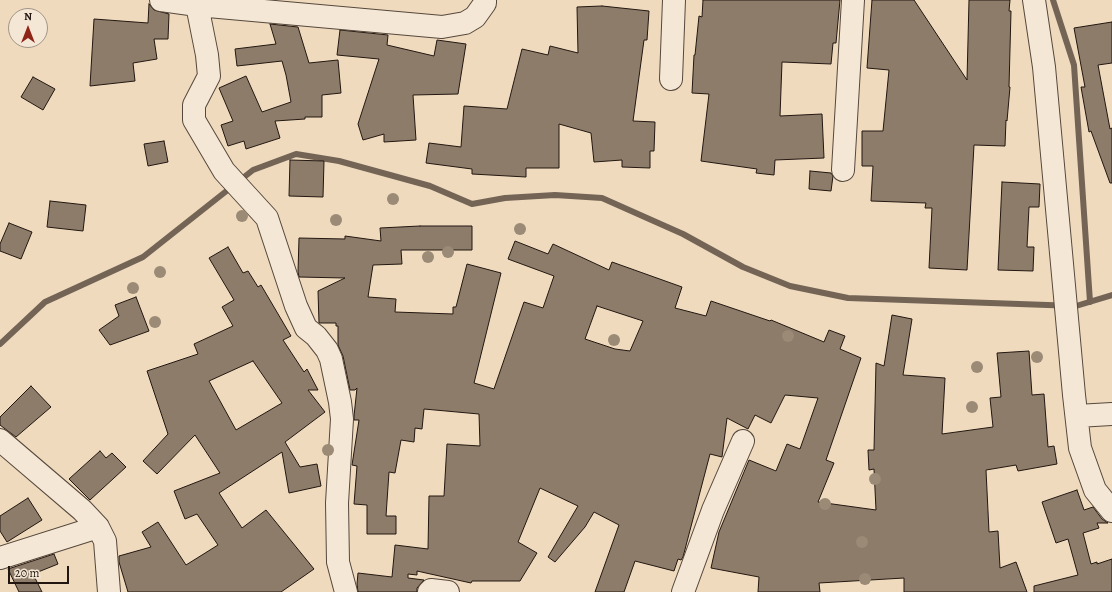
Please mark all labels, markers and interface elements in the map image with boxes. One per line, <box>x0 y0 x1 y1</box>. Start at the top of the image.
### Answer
north arrow <box>8 8 48 48</box>
text: N <box>24 9 32 24</box>
scale bar <box>10 558 71 584</box>
text: 20 m <box>15 565 39 581</box>

